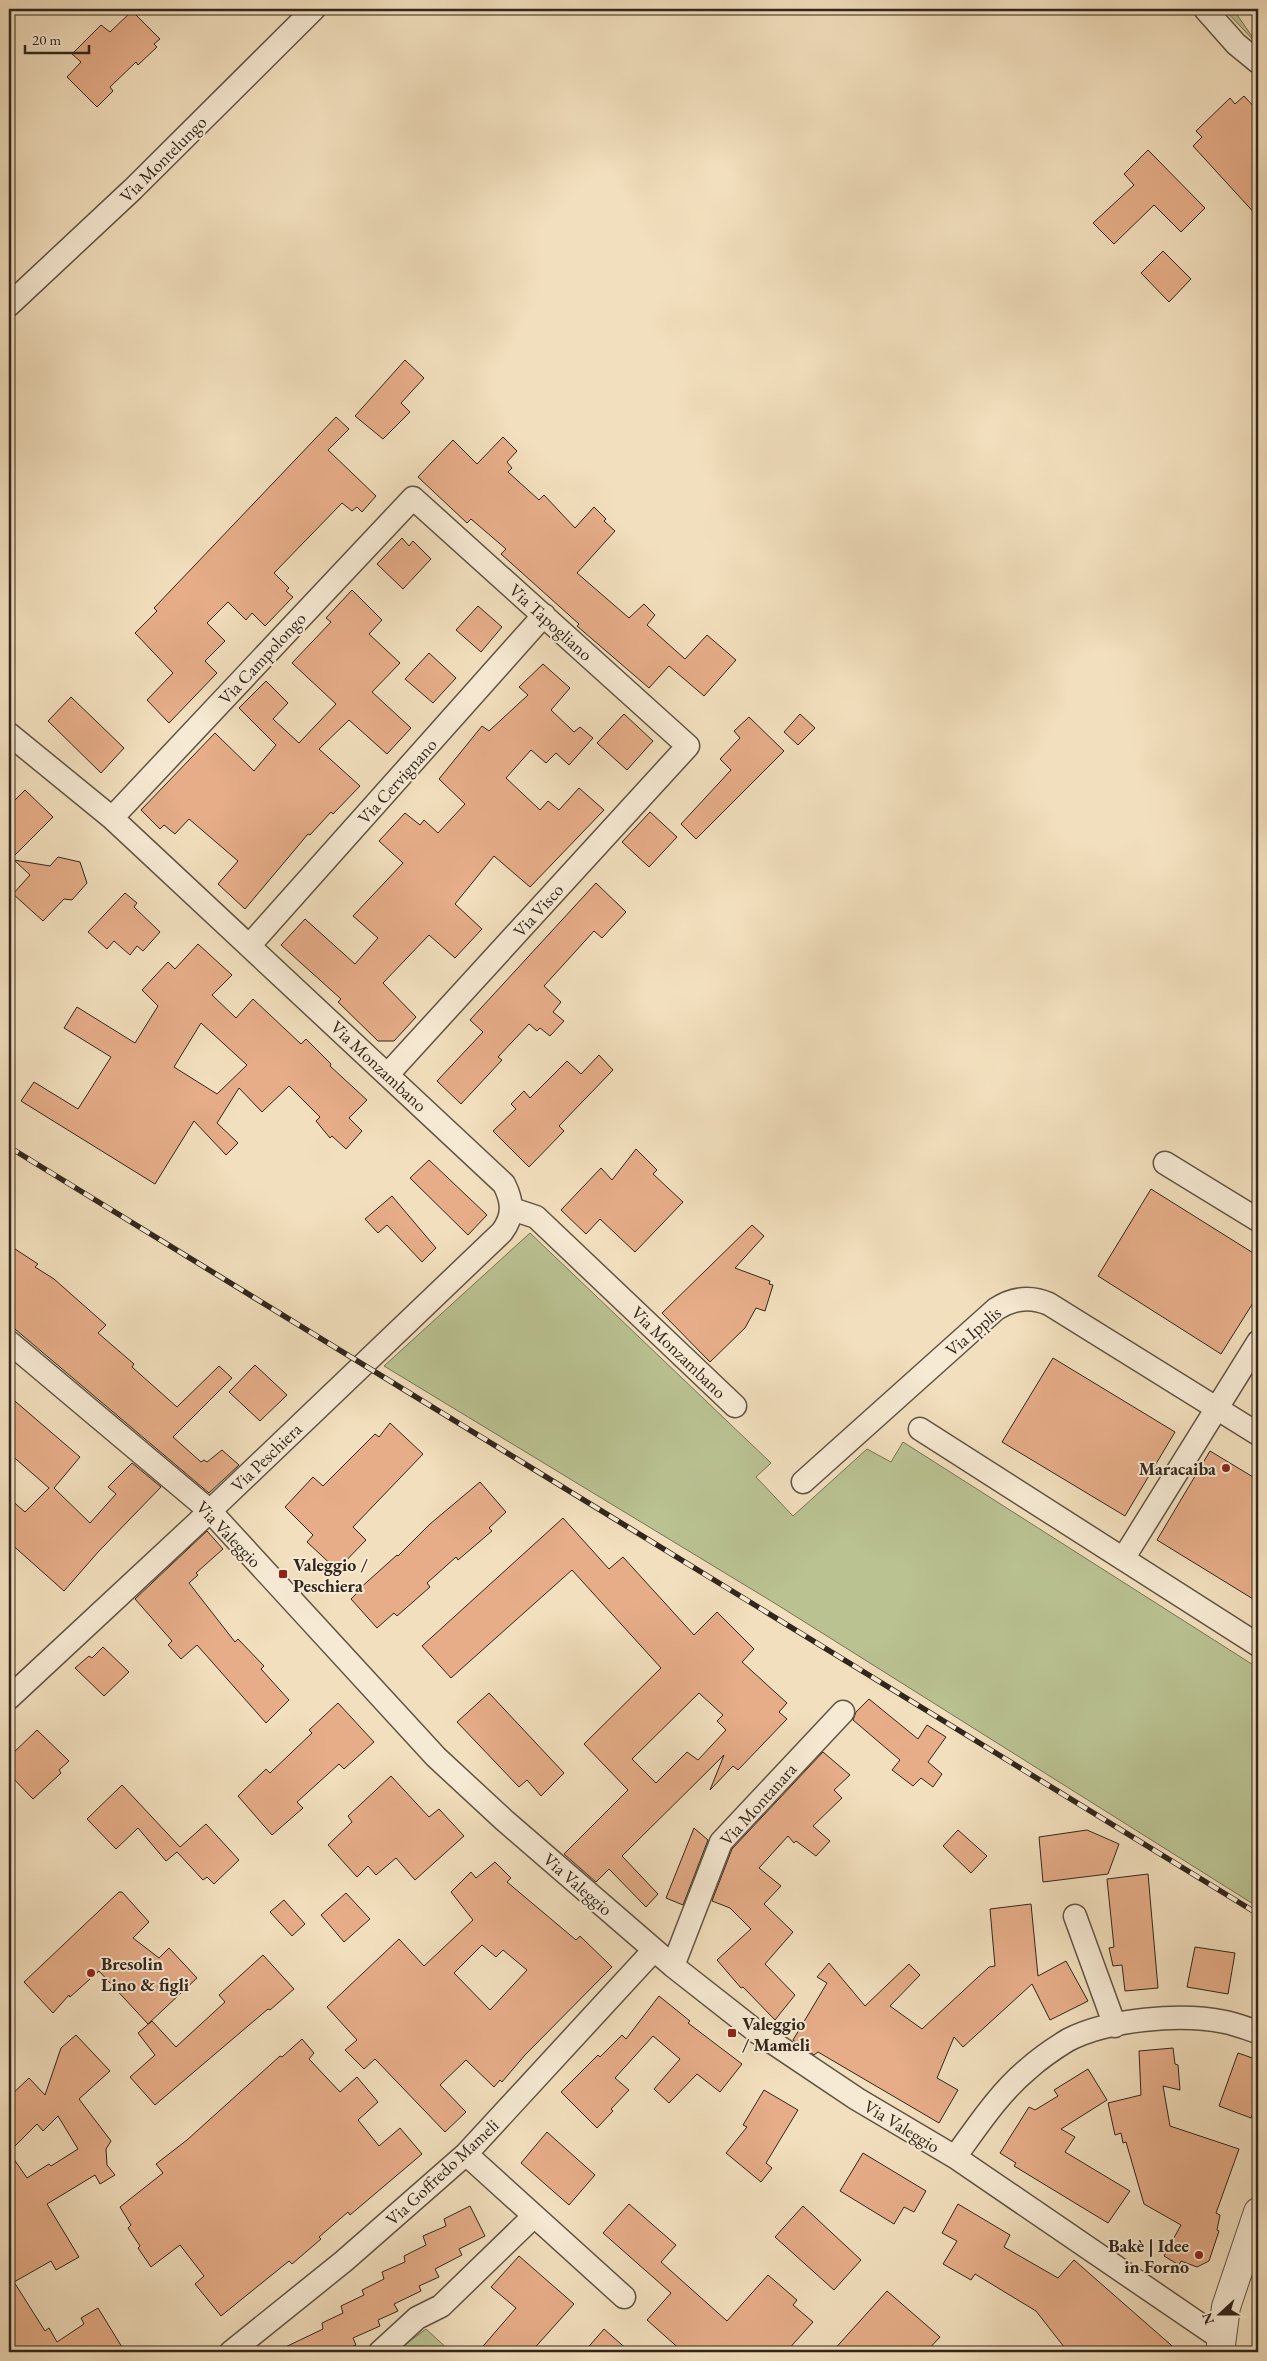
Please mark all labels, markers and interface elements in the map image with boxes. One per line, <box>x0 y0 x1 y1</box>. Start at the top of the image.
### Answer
scale bar <box>25 22 89 54</box>
text: 20 m <box>32 30 61 49</box>
street label: Via Montelungo <box>115 111 211 207</box>
street label: Via Tapogliano <box>504 578 598 666</box>
street label: Via Campolongo <box>213 607 311 709</box>
street label: Via Cervignano <box>352 733 442 829</box>
street label: Via Visco <box>508 878 568 942</box>
street label: Via Monzambano <box>326 1015 432 1117</box>
street label: Via Monzambano <box>627 1301 732 1403</box>
street label: Via Ipplis <box>940 1301 1006 1361</box>
street label: Via Peschiera <box>226 1417 307 1497</box>
place label: Maracaiba <box>1139 1457 1216 1480</box>
marker: Maracaiba <box>1220 1462 1232 1474</box>
street label: Via Valeggio <box>191 1496 267 1573</box>
place label: Valeggio / Peschiera <box>293 1553 369 1597</box>
marker: Valeggio / Peschiera <box>277 1568 289 1580</box>
street label: Via Montanara <box>715 1757 802 1850</box>
street label: Via Valeggio <box>538 1848 618 1921</box>
place label: Bresolin Lino & figli <box>101 1952 190 1996</box>
marker: Bresolin Lino & figli <box>85 1967 97 1979</box>
place label: Valeggio / Mameli <box>742 2012 811 2056</box>
marker: Valeggio / Mameli <box>726 2027 738 2039</box>
street label: Via Valeggio <box>860 2094 944 2158</box>
street label: Via Goffredo Mameli <box>381 2113 504 2230</box>
place label: Bakè | Idee in Forno <box>1108 2234 1189 2278</box>
marker: Bakè | Idee in Forno <box>1193 2249 1205 2261</box>
north arrow <box>1194 2288 1244 2338</box>
text: N <box>1197 2310 1218 2327</box>

